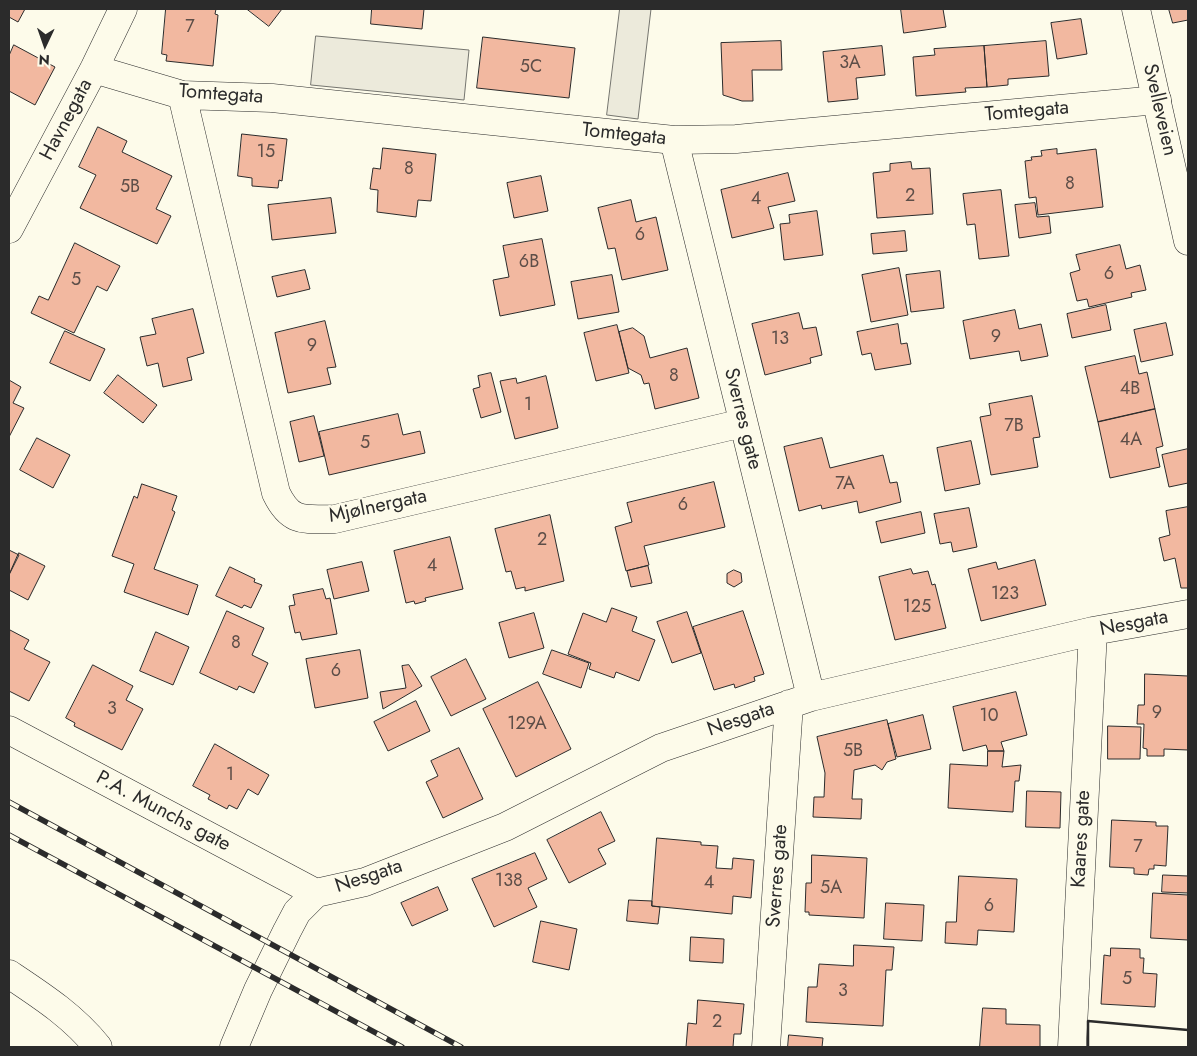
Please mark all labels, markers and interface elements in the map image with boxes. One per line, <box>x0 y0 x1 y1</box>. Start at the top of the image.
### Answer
house number: 7 <box>185 17 195 39</box>
north arrow <box>20 20 70 70</box>
text: N <box>38 50 50 70</box>
house number: 3A <box>839 53 861 75</box>
house number: 5C <box>520 57 542 79</box>
street label: Svelleveien <box>1137 62 1181 158</box>
street label: Havnegata <box>36 75 98 165</box>
street label: Tomtegata <box>178 80 264 110</box>
street label: Tomtegata <box>984 96 1070 128</box>
street label: Tomtegata <box>581 119 667 151</box>
house number: 15 <box>257 142 275 164</box>
house number: 8 <box>404 159 414 181</box>
house number: 8 <box>1065 174 1075 196</box>
house number: 5B <box>120 177 140 199</box>
house number: 2 <box>905 186 915 208</box>
house number: 4 <box>751 189 761 211</box>
house number: 6 <box>635 225 645 247</box>
house number: 6B <box>519 252 539 274</box>
house number: 6 <box>1104 264 1114 286</box>
house number: 5 <box>71 270 81 292</box>
house number: 9 <box>991 327 1001 349</box>
house number: 13 <box>771 329 789 351</box>
house number: 9 <box>307 336 317 358</box>
house number: 8 <box>669 366 679 388</box>
street label: Sverres gate <box>718 366 766 472</box>
house number: 4B <box>1120 379 1140 401</box>
house number: 1 <box>524 395 532 417</box>
house number: 7B <box>1004 416 1024 438</box>
house number: 4A <box>1120 430 1142 452</box>
house number: 5 <box>360 433 370 455</box>
house number: 7A <box>835 474 855 496</box>
street label: Mjølnergata <box>327 485 429 529</box>
house number: 6 <box>678 495 688 517</box>
house number: 2 <box>537 530 547 552</box>
house number: 4 <box>427 556 437 578</box>
house number: 123 <box>991 584 1019 606</box>
house number: 125 <box>903 597 931 619</box>
street label: Nesgata <box>1098 606 1170 642</box>
house number: 8 <box>231 633 241 655</box>
house number: 6 <box>331 661 341 683</box>
street label: Nesgata <box>704 697 778 743</box>
house number: 3 <box>107 699 117 721</box>
house number: 9 <box>1152 703 1162 725</box>
house number: 10 <box>980 706 998 728</box>
house number: 129A <box>507 714 547 736</box>
house number: 5B <box>843 741 863 763</box>
house number: 1 <box>226 765 234 787</box>
street label: P.A. Munchs gate <box>92 766 234 858</box>
street label: Kaares gate <box>1067 790 1097 888</box>
street label: Sverres gate <box>762 823 794 929</box>
house number: 7 <box>1133 837 1143 859</box>
street label: Nesgata <box>332 855 406 899</box>
house number: 138 <box>495 871 523 893</box>
house number: 4 <box>704 873 714 895</box>
house number: 5A <box>820 878 842 900</box>
house number: 6 <box>984 896 994 918</box>
house number: 5 <box>1122 969 1132 991</box>
house number: 3 <box>838 981 848 1003</box>
house number: 2 <box>712 1012 722 1034</box>

